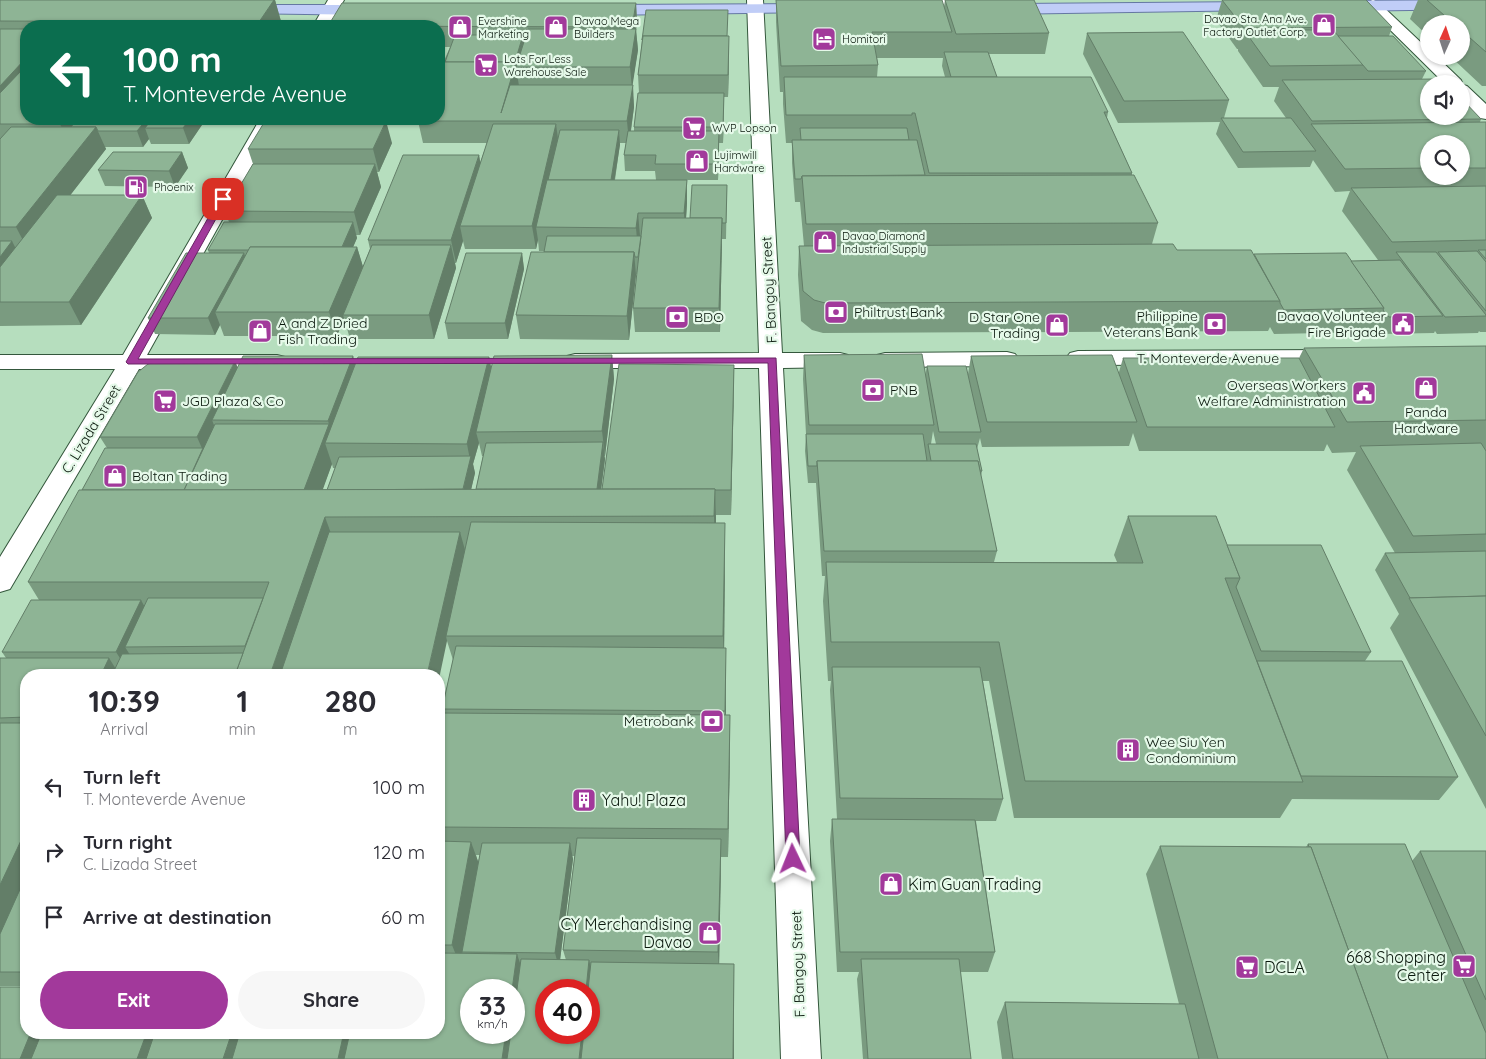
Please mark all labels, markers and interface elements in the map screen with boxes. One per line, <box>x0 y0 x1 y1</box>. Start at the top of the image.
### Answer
place label: Davao Sta. Ana Ave. Factory Outlet Corp. <box>1203 12 1306 39</box>
shop icon: Davao Sta. Ana Ave. Factory Outlet Corp. <box>1311 12 1337 38</box>
shop icon: Evershine Marketing <box>447 14 473 40</box>
place label: Evershine Marketing <box>478 14 529 41</box>
shop icon: Davao Mega Builders <box>543 14 569 40</box>
place label: Davao Mega Builders <box>574 14 639 41</box>
north arrow <box>1420 15 1470 65</box>
map controls <box>1420 15 1470 185</box>
hotel icon: Homitori <box>811 26 837 52</box>
place label: Homitori <box>842 32 886 46</box>
text: 100 m <box>123 37 222 81</box>
icon: left <box>40 40 105 105</box>
supermarket icon: Lots For Less Warehouse Sale <box>473 52 499 78</box>
place label: Lots For Less Warehouse Sale <box>504 52 586 79</box>
button: sound <box>1420 75 1470 125</box>
text: T. Monteverde Avenue <box>123 80 347 108</box>
supermarket icon: WVP Lopson <box>681 115 707 141</box>
place label: WVP Lopson <box>712 121 777 135</box>
button: search <box>1420 135 1470 185</box>
shop icon: Lujimwill Hardware <box>684 148 710 174</box>
place label: Lujimwill Hardware <box>714 148 764 175</box>
fuel station icon: Phoenix <box>123 174 149 200</box>
pin <box>202 178 244 220</box>
place label: Phoenix <box>154 180 194 194</box>
icon: arrive <box>209 185 237 213</box>
shop icon: Davao Diamond Industrial Supply <box>812 229 838 255</box>
place label: Davao Diamond Industrial Supply <box>842 229 926 256</box>
street label: F. Bangoy Street <box>757 236 781 344</box>
bank icon: Philtrust Bank <box>823 299 849 325</box>
place label: Philtrust Bank <box>854 303 943 321</box>
bank icon: BDO <box>664 304 690 330</box>
place label: Philippine Veterans Bank <box>1103 307 1198 341</box>
place label: Davao Volunteer Fire Brigade <box>1277 307 1387 341</box>
place label: BDO <box>694 308 724 326</box>
place label: D Star One Trading <box>969 308 1040 342</box>
bank icon: Philippine Veterans Bank <box>1202 311 1228 337</box>
public building icon: Davao Volunteer Fire Brigade <box>1390 311 1416 337</box>
shop icon: D Star One Trading <box>1044 312 1070 338</box>
place label: A and Z Dried Fish Trading <box>278 314 367 348</box>
shop icon: A and Z Dried Fish Trading <box>247 318 273 344</box>
street label: T. Monteverde Avenue <box>1137 349 1279 367</box>
shop icon: Panda Hardware <box>1413 375 1439 401</box>
place label: Overseas Workers Welfare Administration <box>1198 376 1346 410</box>
bank icon: PNB <box>860 377 886 403</box>
public building icon: Overseas Workers Welfare Administration <box>1351 380 1377 406</box>
street label: C. Lizada Street <box>57 381 125 477</box>
place label: PNB <box>890 381 918 399</box>
supermarket icon: JGD Plaza & Co <box>152 388 178 414</box>
place label: JGD Plaza & Co <box>182 392 284 410</box>
place label: Panda Hardware <box>1394 403 1458 437</box>
shop icon: Boltan Trading <box>102 463 128 489</box>
place label: Boltan Trading <box>132 467 228 485</box>
text: 10:39 <box>89 682 160 720</box>
text: 1 <box>236 682 248 720</box>
text: 280 <box>324 682 376 720</box>
bank icon: Metrobank <box>699 708 725 734</box>
place label: Metrobank <box>624 712 694 730</box>
text: Arrival <box>100 719 148 739</box>
text: min <box>229 719 256 739</box>
text: m <box>343 719 358 739</box>
place label: Wee Siu Yen Condominium <box>1146 733 1236 767</box>
building icon: Wee Siu Yen Condominium <box>1115 737 1141 763</box>
text: Turn left <box>83 765 161 789</box>
icon: left <box>40 773 68 801</box>
text: 100 m <box>373 775 425 799</box>
building icon: Yahu! Plaza <box>571 787 597 813</box>
text: T. Monteverde Avenue <box>83 789 246 809</box>
place label: Yahu! Plaza <box>602 790 686 810</box>
text: Turn right <box>83 830 172 854</box>
position arrow <box>766 832 818 884</box>
icon: right <box>40 838 68 866</box>
text: 120 m <box>374 840 425 864</box>
text: C. Lizada Street <box>83 854 198 874</box>
shop icon: Kim Guan Trading <box>878 871 904 897</box>
place label: Kim Guan Trading <box>908 874 1041 894</box>
icon: arrive <box>40 903 68 931</box>
text: Arrive at destination <box>83 905 272 929</box>
text: 60 m <box>381 905 425 929</box>
street label: F. Bangoy Street <box>787 910 809 1018</box>
place label: CY Merchandising Davao <box>561 914 692 952</box>
shop icon: CY Merchandising Davao <box>697 920 723 946</box>
place label: 668 Shopping Center <box>1346 947 1446 985</box>
supermarket icon: 668 Shopping Center <box>1451 953 1477 979</box>
supermarket icon: DCLA <box>1234 954 1260 980</box>
place label: DCLA <box>1264 957 1305 977</box>
button: Exit <box>40 971 228 1029</box>
button: Share <box>238 971 425 1029</box>
speed limit sign: 40 <box>535 979 600 1044</box>
text: 33 <box>479 990 506 1021</box>
text: km/h <box>477 1016 508 1031</box>

